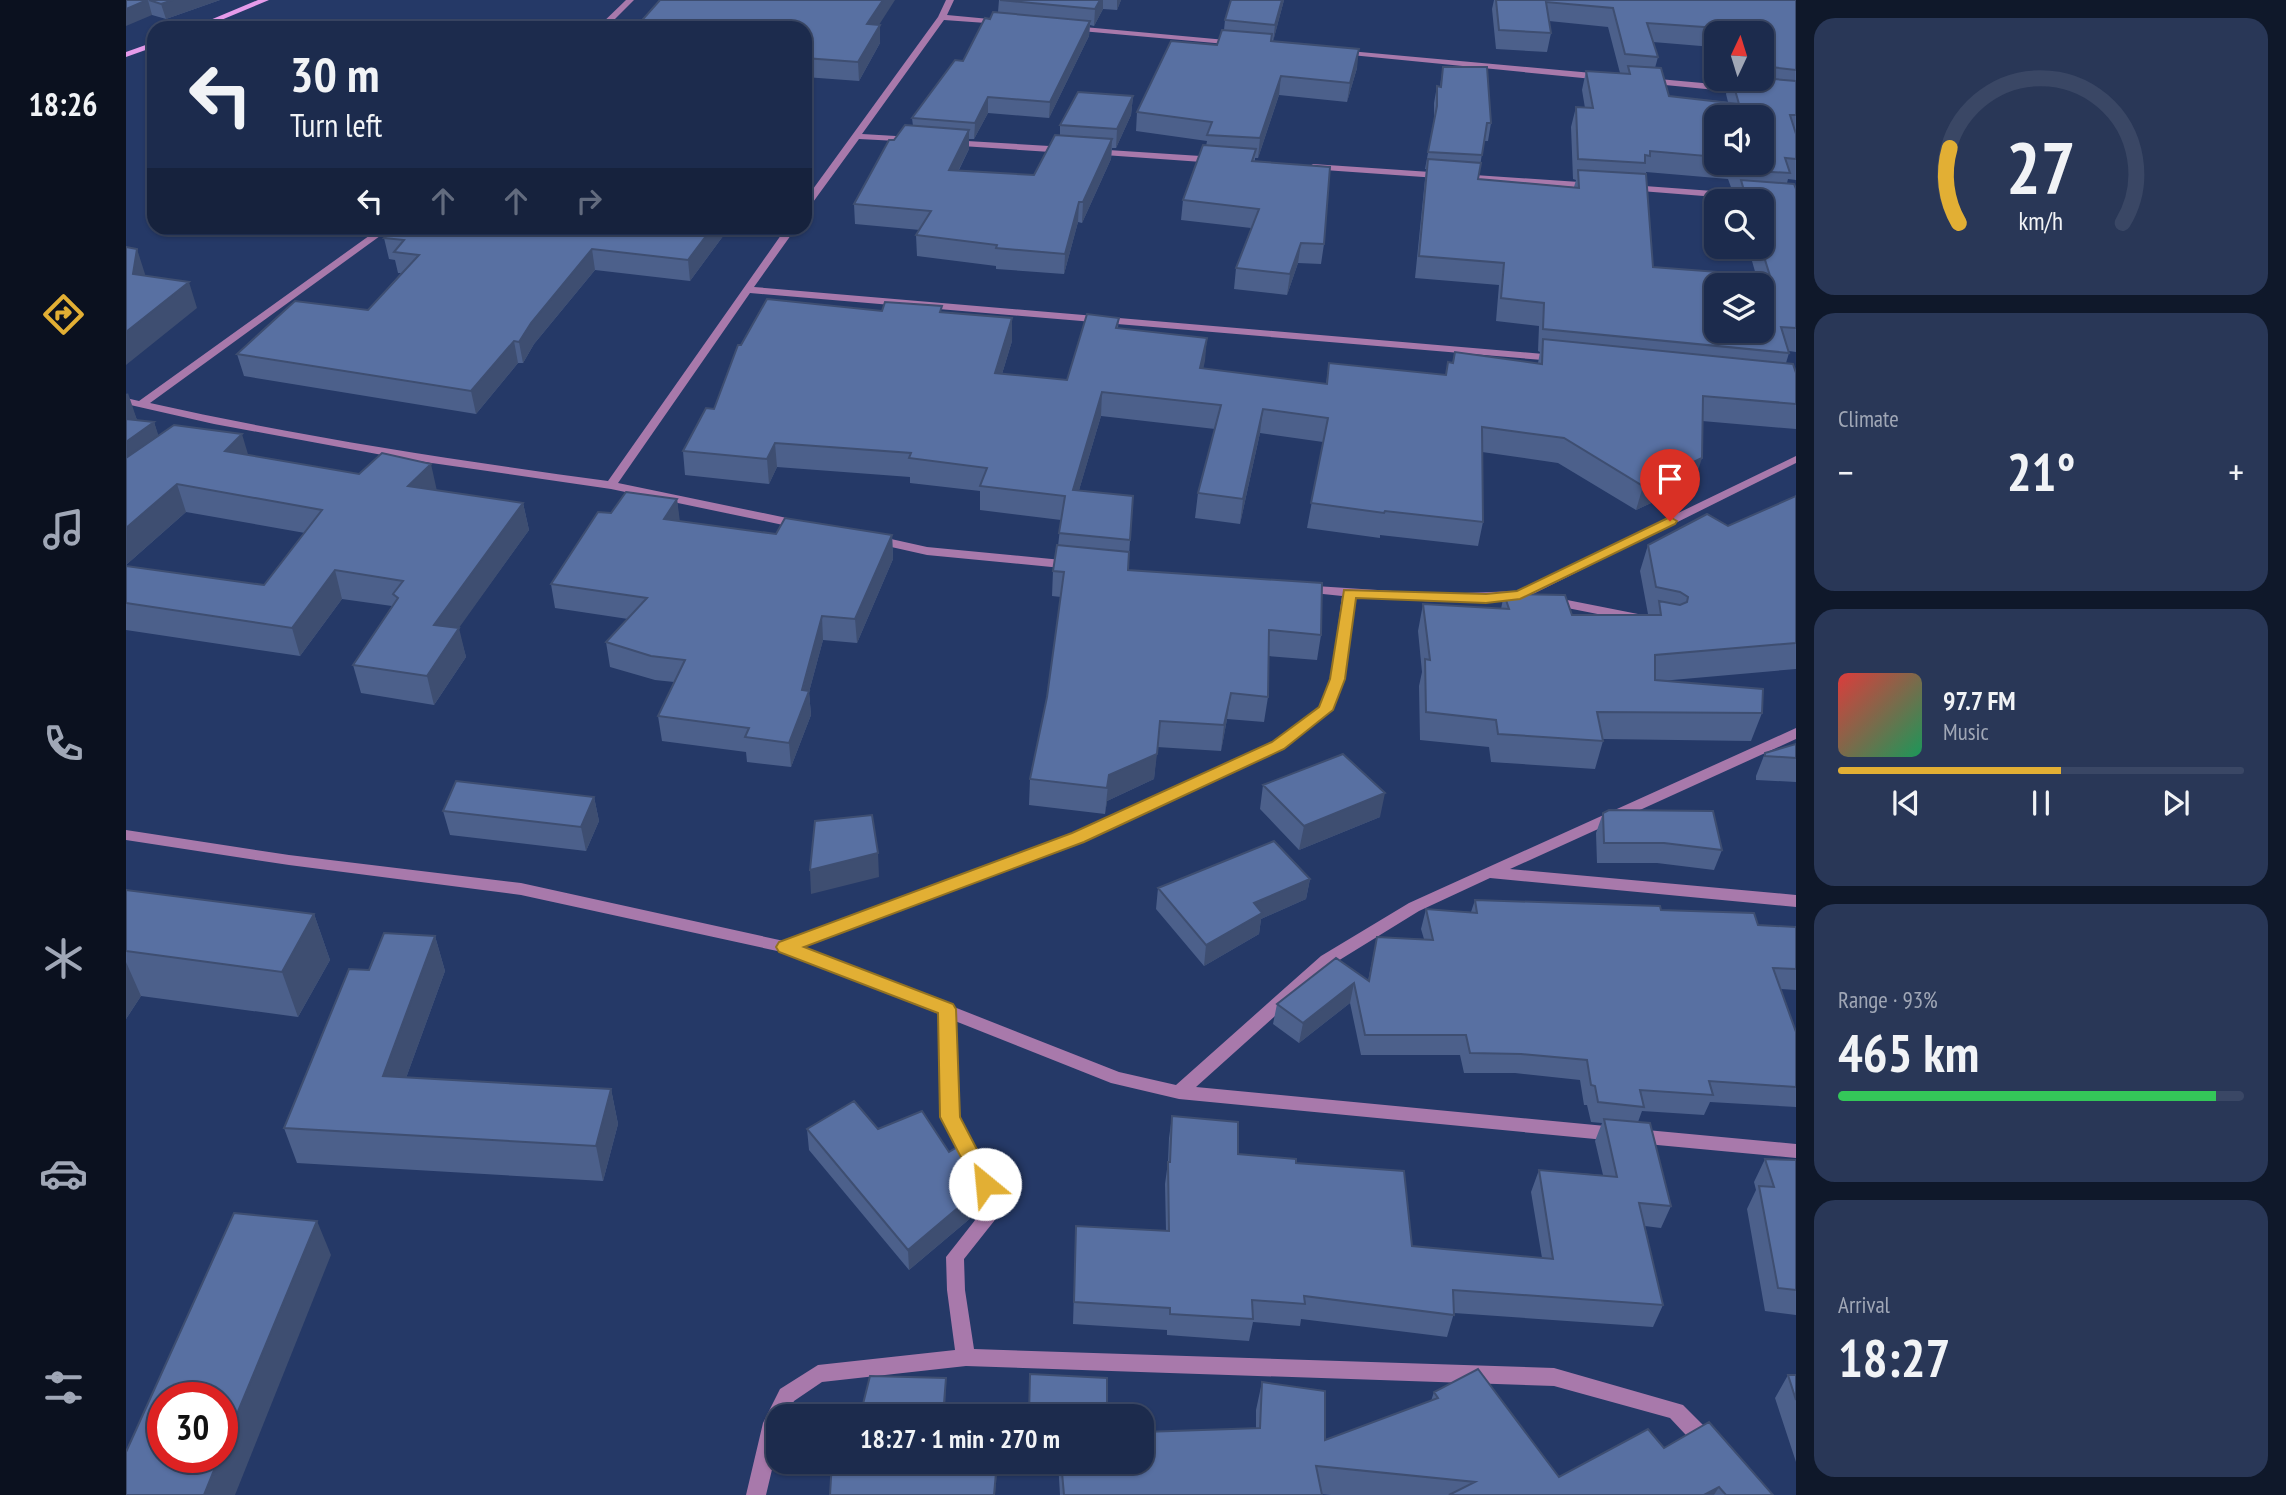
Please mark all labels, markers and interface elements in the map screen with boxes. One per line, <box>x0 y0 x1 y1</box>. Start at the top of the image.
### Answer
north arrow <box>1704 21 1774 91</box>
map controls <box>1704 21 1774 343</box>
text: 30 m <box>290 42 379 106</box>
icon: left <box>175 49 266 140</box>
text: 18:26 <box>28 83 98 125</box>
text: Turn left <box>290 104 382 146</box>
button: sound <box>1704 105 1774 175</box>
text: 27 <box>2006 119 2076 213</box>
icon: left <box>351 182 389 220</box>
icon: ahead <box>424 182 462 220</box>
icon: ahead <box>497 182 535 220</box>
icon: right <box>570 182 608 220</box>
button: search <box>1704 189 1774 259</box>
text: km/h <box>2019 205 2063 237</box>
button: layers <box>1704 273 1774 343</box>
icon: directions <box>39 290 88 339</box>
text: Climate <box>1838 404 1899 433</box>
text: 21° <box>2007 438 2075 505</box>
text: − <box>1838 447 1854 496</box>
text: + <box>2228 447 2244 496</box>
pin <box>1640 449 1700 521</box>
icon: arrive <box>1651 460 1689 498</box>
icon: music <box>39 505 88 554</box>
text: 97.7 FM <box>1943 684 2016 717</box>
text: Music <box>1943 717 1989 746</box>
icon: phone <box>39 719 88 768</box>
icon: previous <box>1887 784 1925 822</box>
icon: pause <box>2022 784 2060 822</box>
icon: next <box>2157 784 2195 822</box>
icon: climate <box>39 934 88 983</box>
text: Range · 93% <box>1838 985 1938 1014</box>
text: 465 km <box>1838 1019 1979 1086</box>
position arrow <box>948 1147 1022 1221</box>
icon: car <box>39 1149 88 1198</box>
text: Arrival <box>1838 1290 1890 1319</box>
text: 18:27 <box>1838 1324 1950 1391</box>
icon: filters <box>39 1363 88 1412</box>
speed limit sign: 30 <box>147 1382 238 1473</box>
text: 18:27 · 1 min · 270 m <box>860 1422 1060 1455</box>

